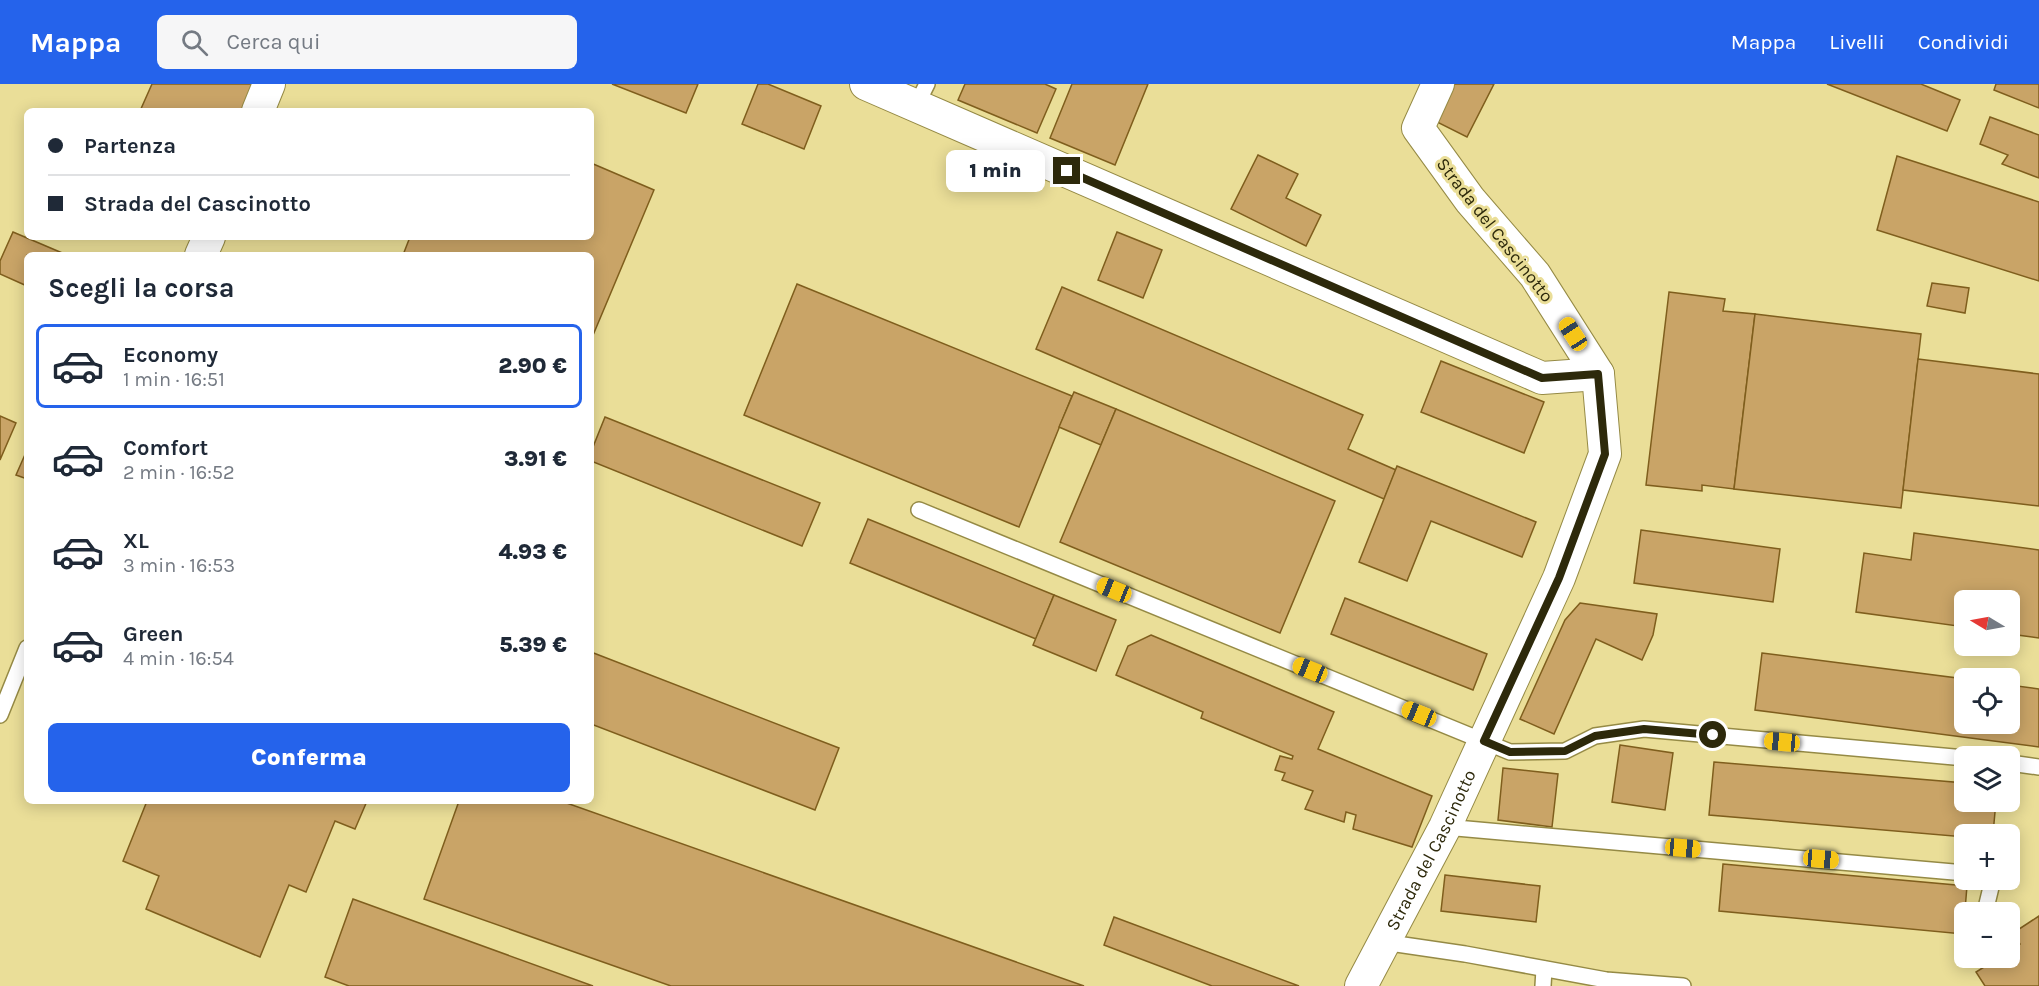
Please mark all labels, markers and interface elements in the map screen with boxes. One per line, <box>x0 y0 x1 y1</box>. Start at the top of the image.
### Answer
search box <box>157 15 577 69</box>
text: Mappa <box>30 26 121 59</box>
icon: search <box>178 26 211 59</box>
text: Cerca qui <box>226 29 321 55</box>
text: Mappa <box>1731 30 1796 54</box>
text: Livelli <box>1829 30 1885 54</box>
text: Condividi <box>1918 30 2009 54</box>
text: Partenza <box>84 133 176 159</box>
callout: 1 min <box>947 150 1046 192</box>
street label: Strada del Cascinotto <box>1432 153 1558 307</box>
route end <box>1053 157 1080 184</box>
text: 1 min <box>969 159 1022 182</box>
text: Strada del Cascinotto <box>84 191 311 217</box>
text: Scegli la corsa <box>48 272 235 304</box>
car <box>1556 314 1590 354</box>
icon: car <box>51 339 105 393</box>
text: Economy <box>123 342 218 368</box>
text: 2.90 € <box>498 353 567 379</box>
text: 1 min · 16:51 <box>123 368 225 391</box>
icon: car <box>51 432 105 486</box>
text: Comfort <box>123 435 208 461</box>
text: 3.91 € <box>504 446 567 472</box>
text: 2 min · 16:52 <box>123 461 235 484</box>
icon: car <box>51 525 105 579</box>
text: XL <box>123 528 149 554</box>
text: 4.93 € <box>499 539 567 565</box>
text: 3 min · 16:53 <box>123 554 235 577</box>
car <box>1094 575 1134 605</box>
north arrow <box>1954 590 2020 656</box>
map controls <box>1954 590 2020 968</box>
icon: car <box>51 618 105 672</box>
text: Green <box>123 621 184 647</box>
text: 5.39 € <box>499 632 567 658</box>
text: 4 min · 16:54 <box>123 647 234 670</box>
car <box>1290 655 1330 685</box>
button: locate <box>1954 668 2020 734</box>
car <box>1399 699 1439 729</box>
route start <box>1699 721 1726 748</box>
button: Conferma <box>48 723 570 792</box>
car <box>1763 731 1801 753</box>
button: layers <box>1954 746 2020 812</box>
street label: Strada del Cascinotto <box>1381 766 1481 934</box>
button: + <box>1954 824 2020 890</box>
car <box>1664 837 1702 859</box>
car <box>1802 848 1840 870</box>
button: − <box>1954 902 2020 968</box>

